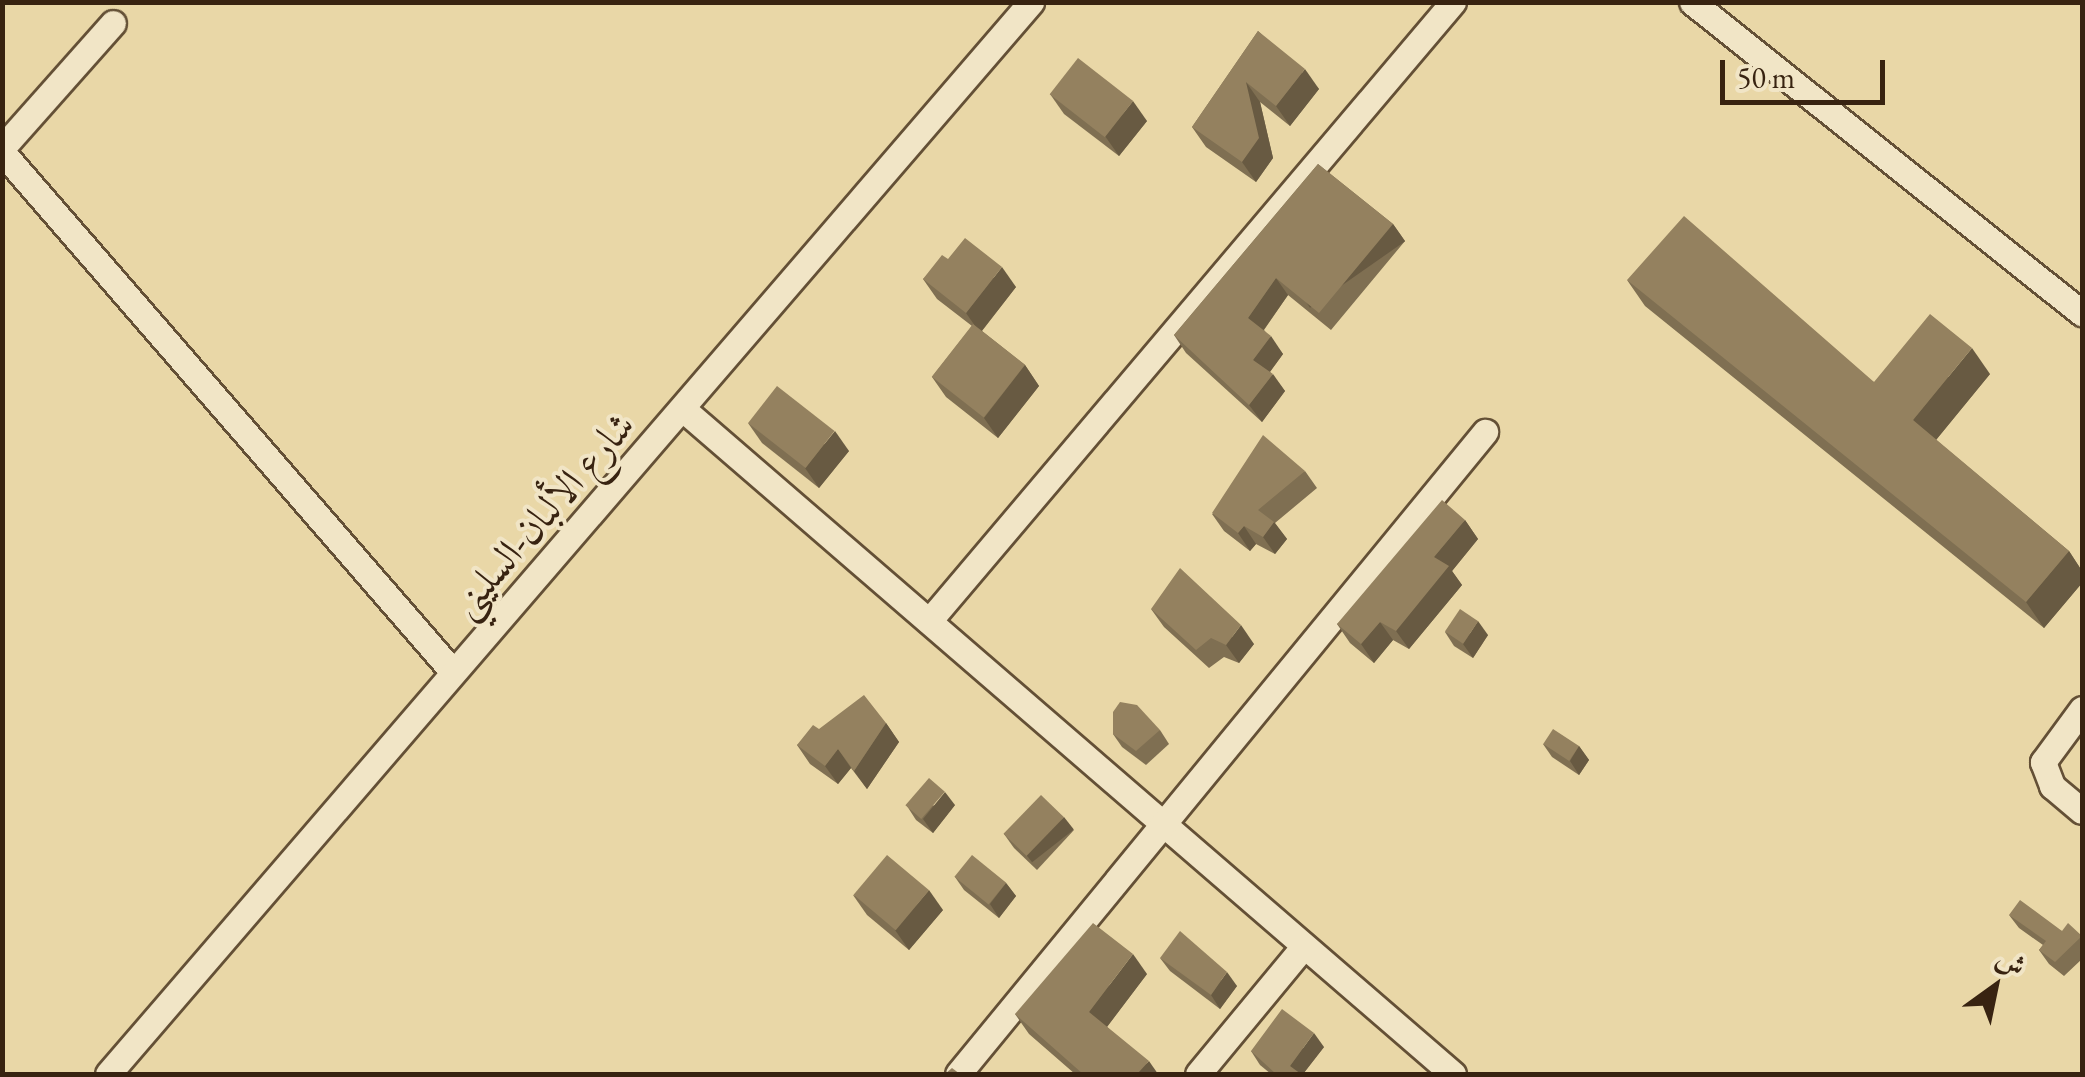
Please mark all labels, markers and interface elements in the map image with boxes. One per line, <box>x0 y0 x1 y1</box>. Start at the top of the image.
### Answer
scale bar <box>1725 40 1890 102</box>
text: 50 m <box>1737 58 1795 97</box>
street label: شارع الألبان-السليني <box>440 401 644 627</box>
north arrow <box>1945 937 2045 1037</box>
text: ش <box>1990 939 2033 985</box>

